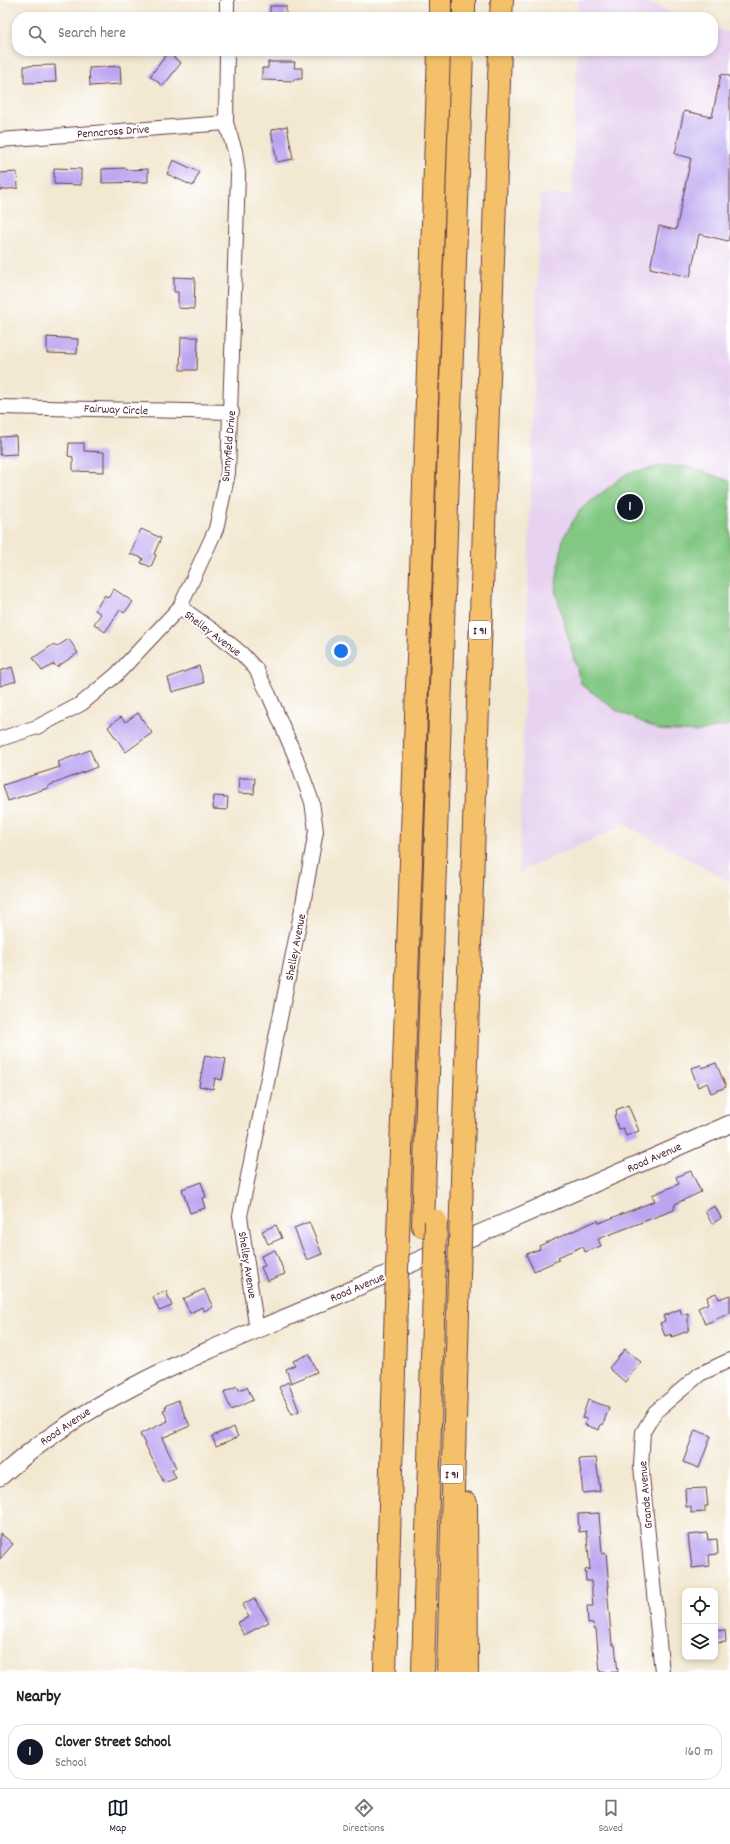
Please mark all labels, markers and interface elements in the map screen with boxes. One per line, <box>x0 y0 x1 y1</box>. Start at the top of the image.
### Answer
search box <box>12 12 718 56</box>
icon: search <box>26 23 48 45</box>
text: Search here <box>58 23 126 45</box>
street label: Penncross Drive <box>76 121 150 144</box>
street label: Fairway Circle <box>84 401 148 420</box>
street label: Sunnyfield Drive <box>218 410 241 483</box>
pin: 1 <box>617 492 643 522</box>
street label: Shelley Avenue <box>180 607 244 661</box>
road number: I 91 <box>469 621 491 639</box>
your location <box>331 641 351 661</box>
street label: Shelley Avenue <box>282 913 311 982</box>
street label: Rood Avenue <box>625 1139 684 1178</box>
street label: Shelley Avenue <box>233 1231 260 1300</box>
street label: Rood Avenue <box>328 1269 387 1307</box>
street label: Rood Avenue <box>37 1404 95 1450</box>
street label: Grande Avenue <box>635 1460 658 1530</box>
road number: I 91 <box>441 1465 463 1483</box>
map controls <box>682 1588 718 1660</box>
button: locate <box>682 1588 718 1624</box>
button: layers <box>682 1624 718 1660</box>
text: Nearby <box>16 1686 60 1710</box>
text: Clover Street School <box>55 1732 171 1754</box>
text: 1 <box>29 1743 31 1762</box>
text: 160 m <box>685 1743 713 1762</box>
text: School <box>55 1754 87 1773</box>
tab: Map <box>107 1797 129 1837</box>
tab: Directions <box>343 1797 385 1837</box>
tab: Saved <box>598 1797 623 1837</box>

